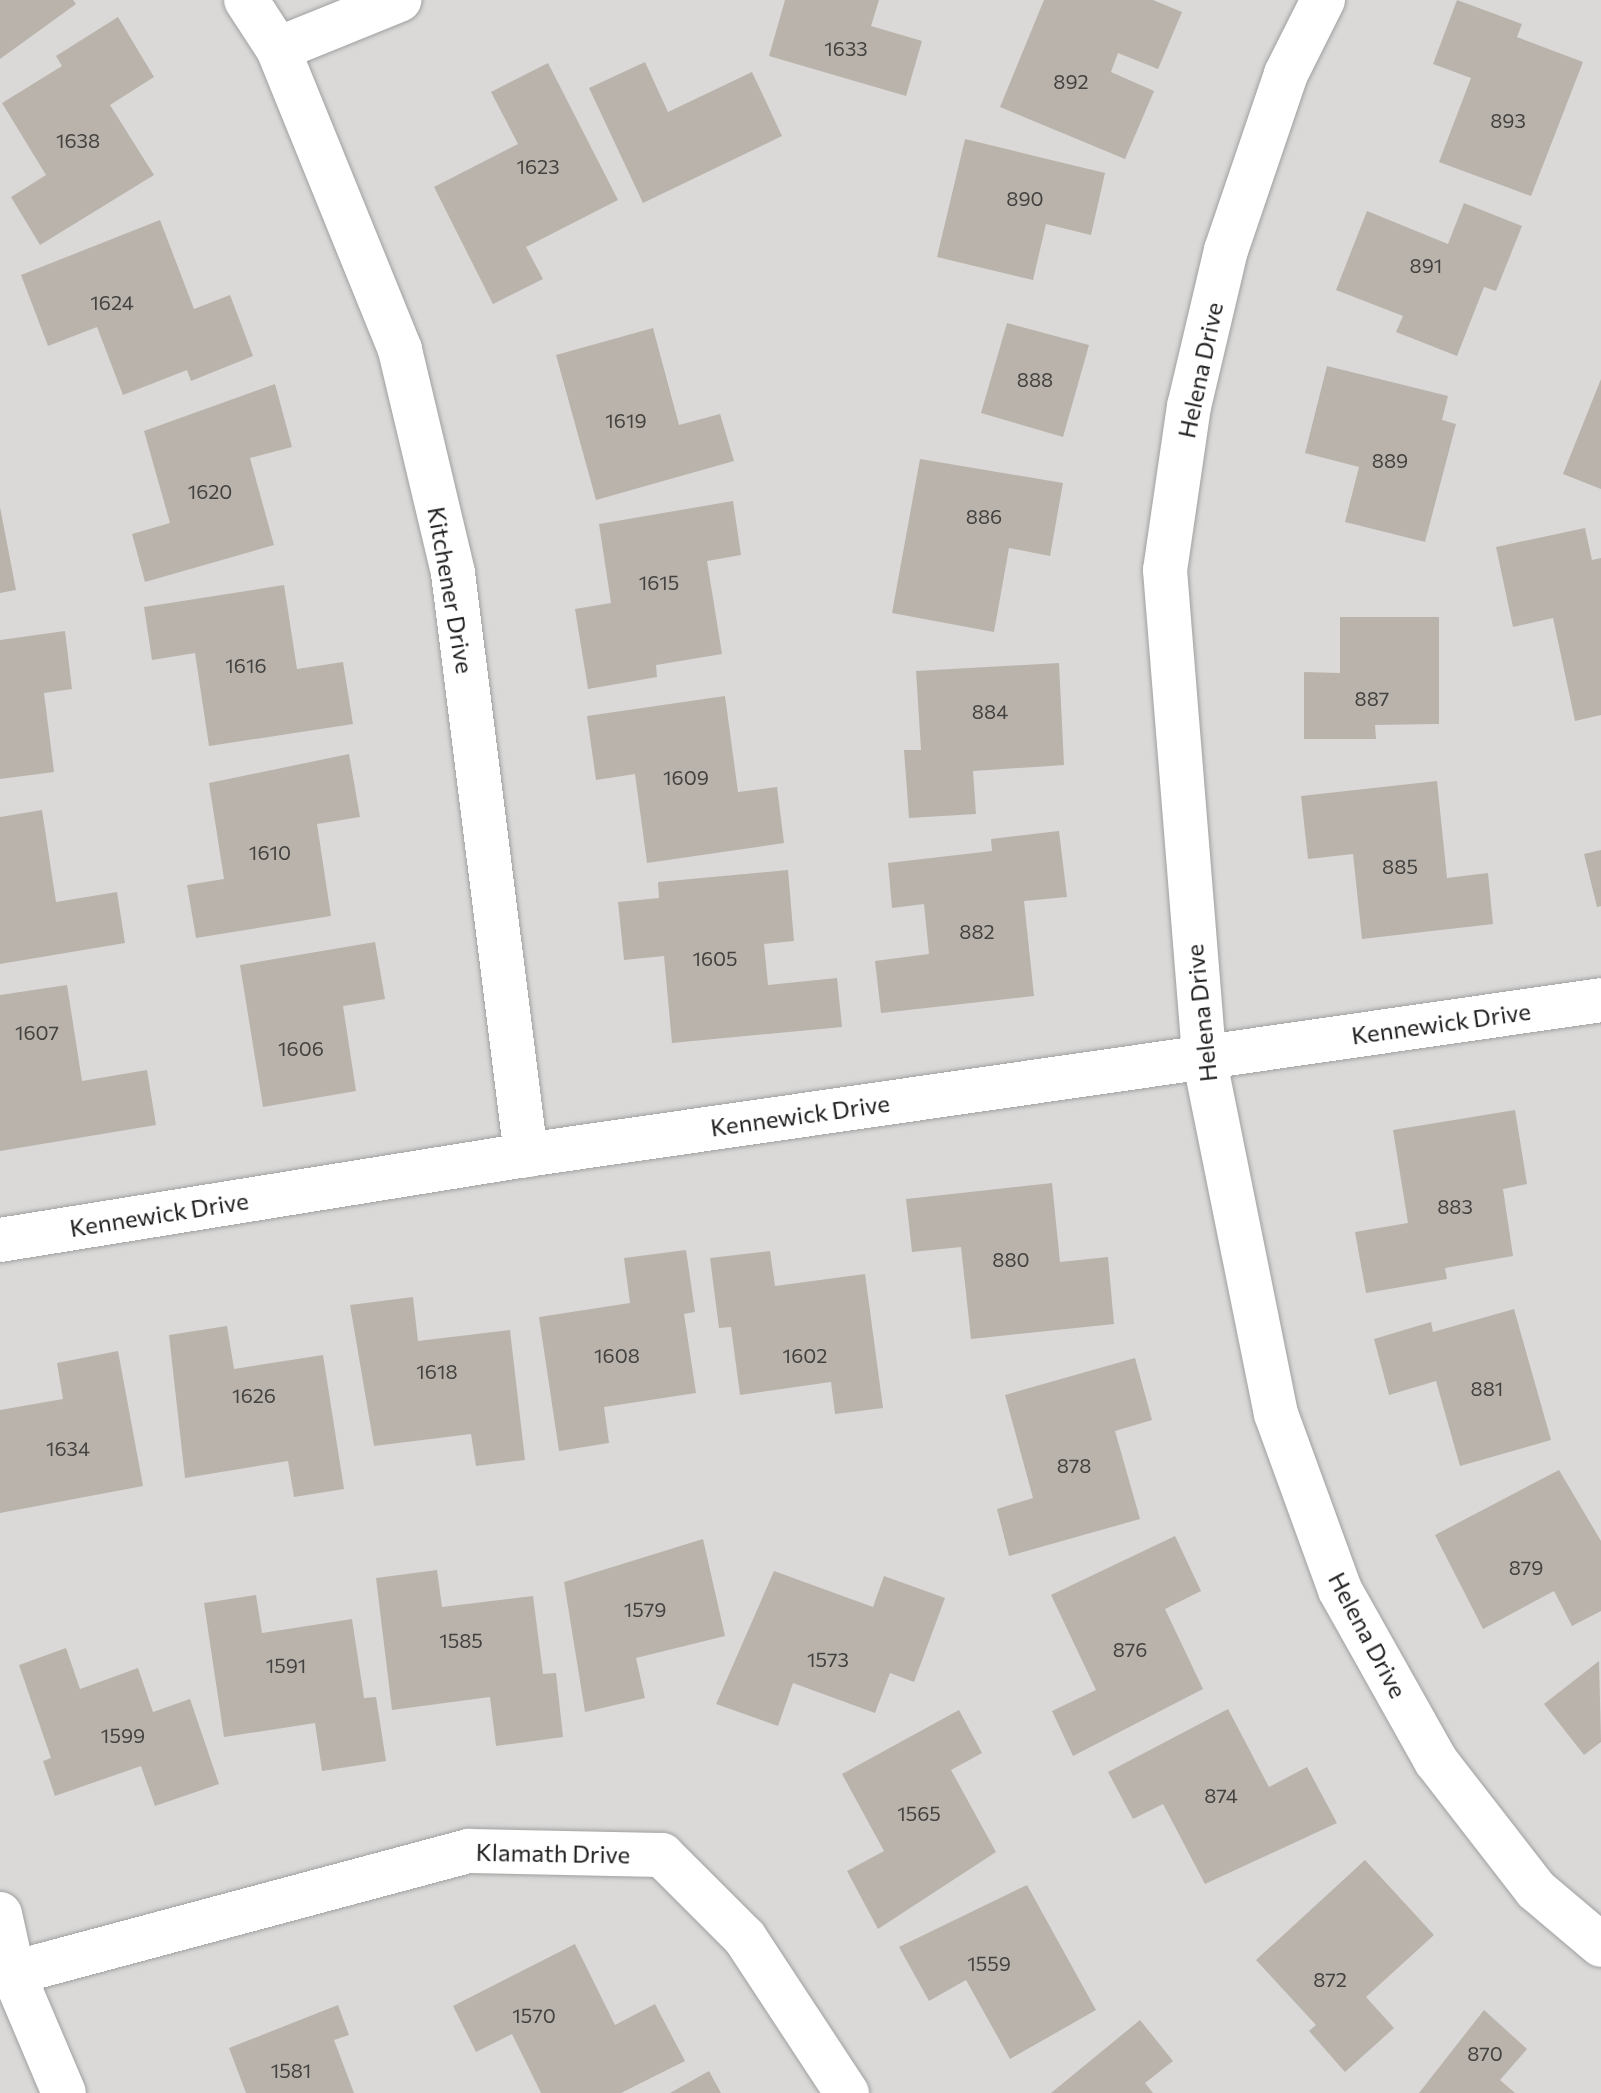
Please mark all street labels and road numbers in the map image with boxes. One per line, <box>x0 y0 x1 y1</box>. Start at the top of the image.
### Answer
street label: Helena Drive <box>1172 299 1228 441</box>
street label: Kitchener Drive <box>422 504 480 676</box>
street label: Helena Drive <box>1179 943 1223 1083</box>
street label: Kennewick Drive <box>1350 996 1532 1050</box>
street label: Kennewick Drive <box>709 1088 891 1142</box>
street label: Kennewick Drive <box>68 1186 250 1242</box>
street label: Helena Drive <box>1323 1567 1413 1703</box>
street label: Klamath Drive <box>476 1837 630 1869</box>

